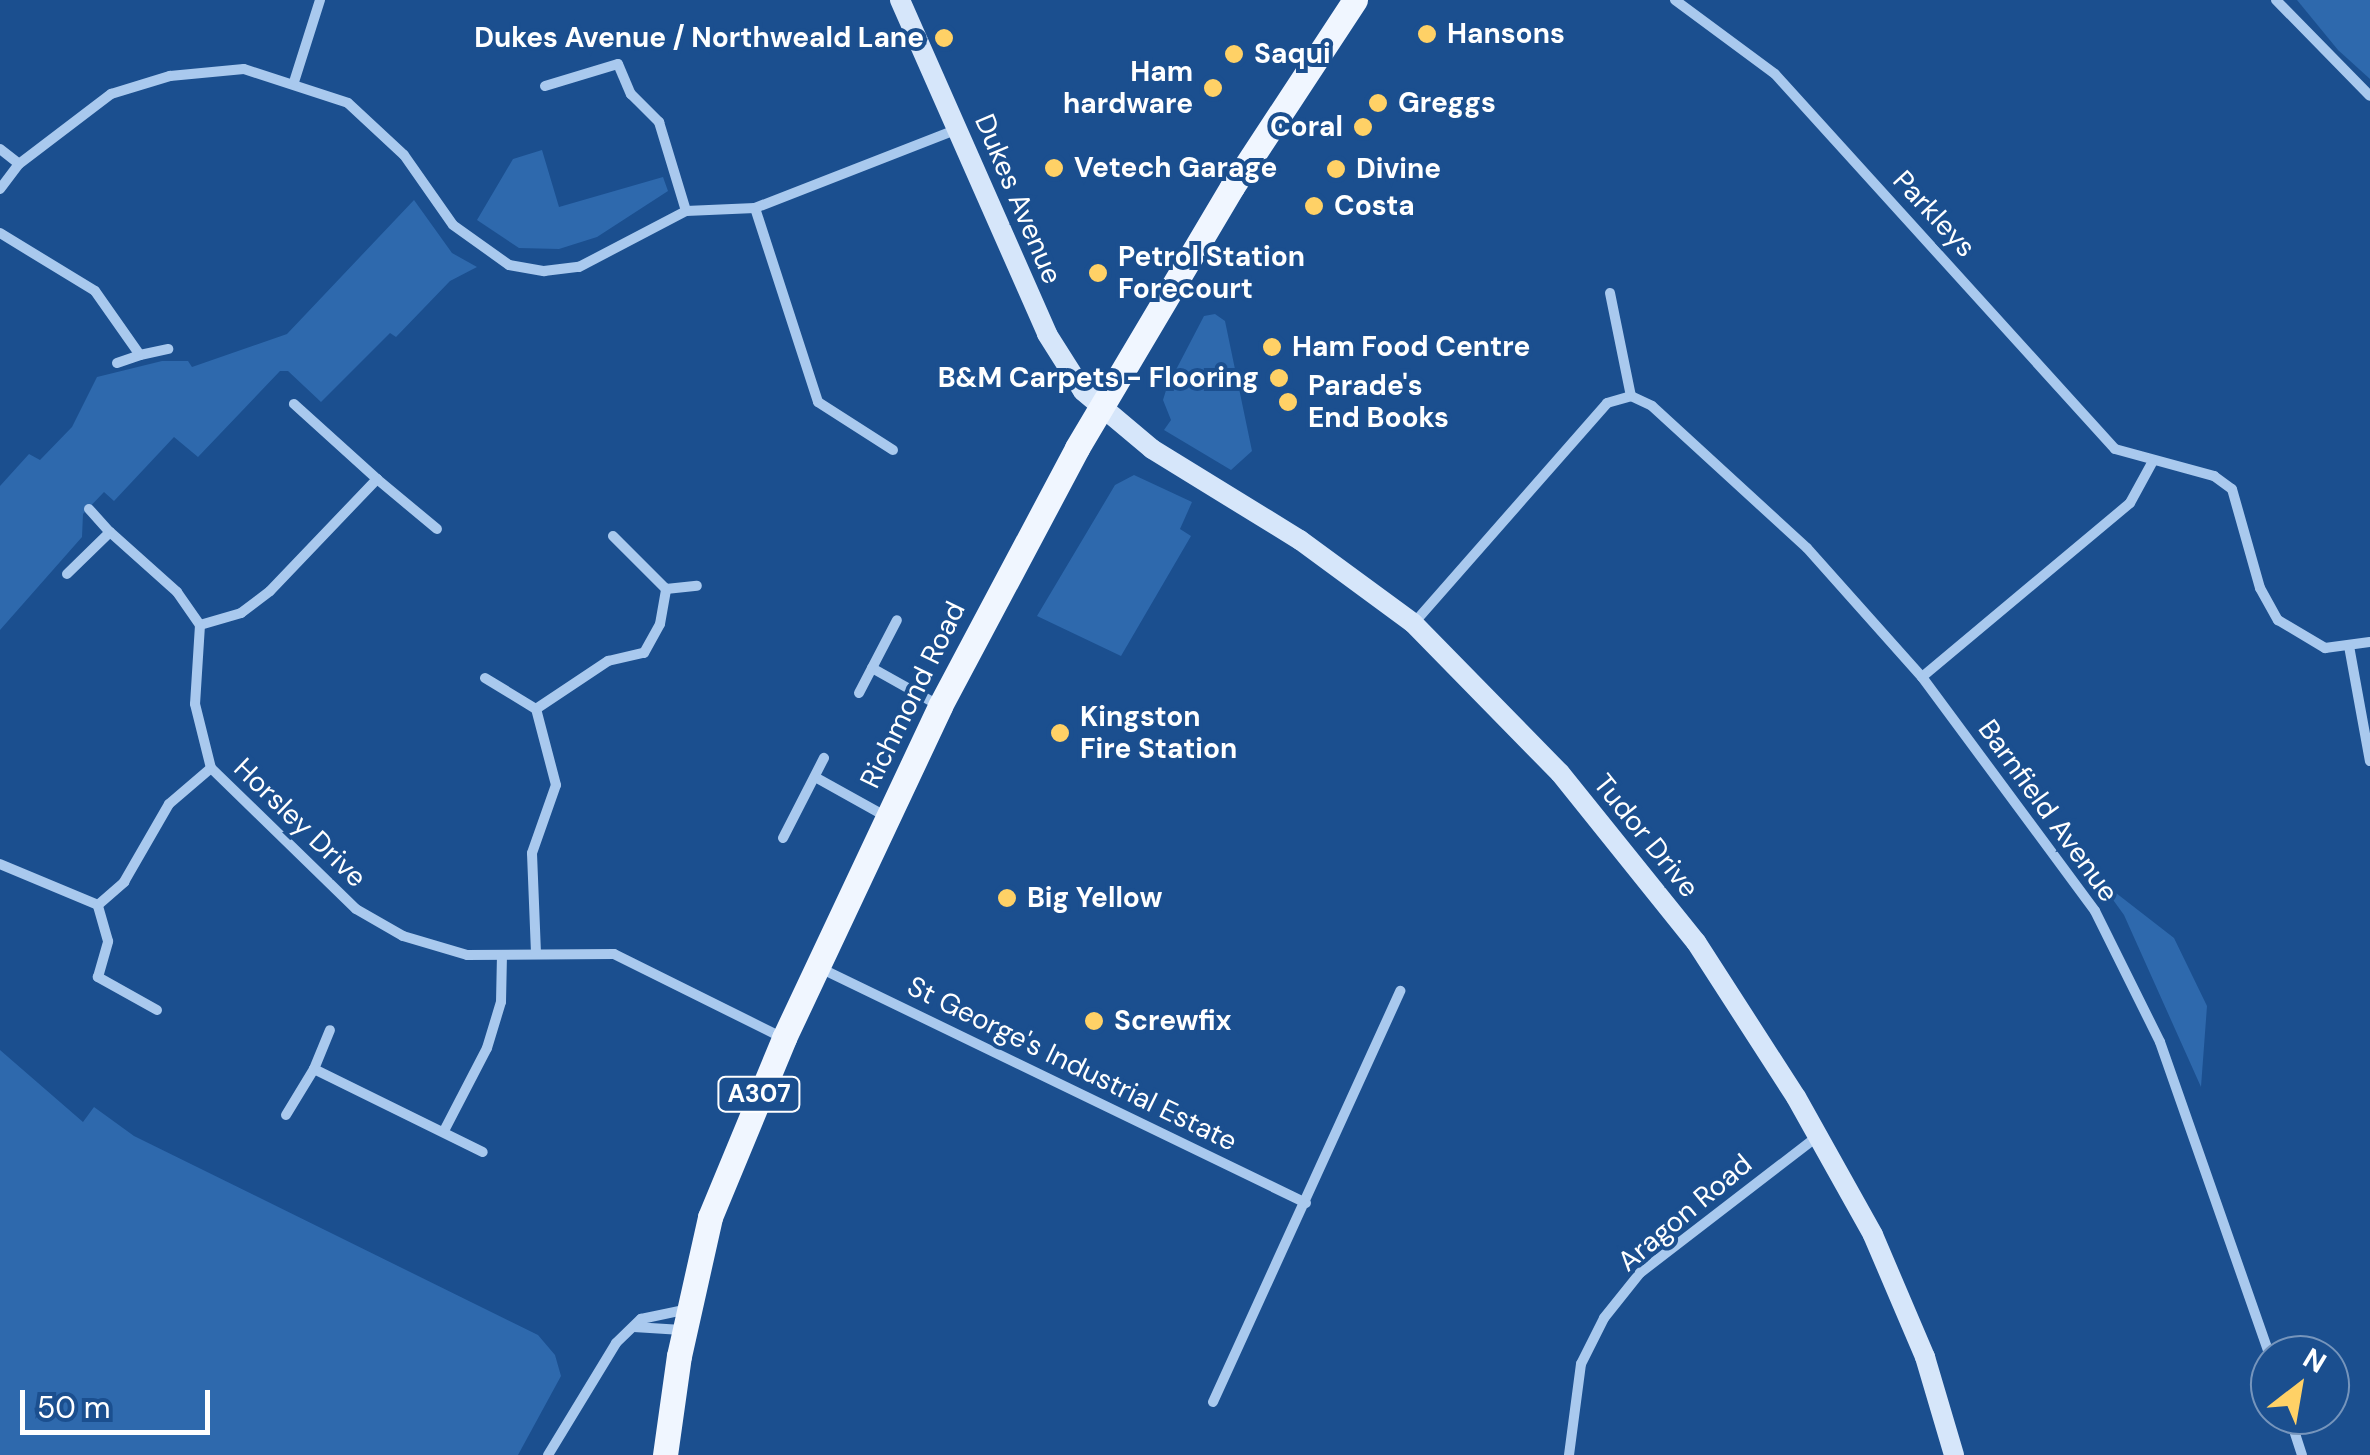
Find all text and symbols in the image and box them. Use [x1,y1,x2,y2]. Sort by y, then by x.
place label: Hansons [1447,17,1565,51]
place label: Dukes Avenue / Northweald Lane [474,21,924,55]
marker: Hansons [1416,23,1438,45]
marker: Dukes Avenue / Northweald Lane [933,27,955,49]
place label: Saqui [1254,37,1331,71]
marker: Saqui [1223,43,1245,65]
place label: Ham hardware [1063,55,1193,121]
marker: Ham hardware [1202,77,1224,99]
place label: Greggs [1398,86,1496,120]
marker: Greggs [1367,92,1389,114]
street label: Dukes Avenue [967,109,1069,289]
place label: Coral [1270,110,1343,144]
marker: Coral [1352,116,1374,138]
place label: Vetech Garage [1074,151,1277,185]
place label: Divine [1356,152,1441,186]
marker: Vetech Garage [1043,157,1065,179]
marker: Divine [1325,158,1347,180]
street label: Parkleys [1886,164,1982,264]
place label: Costa [1334,189,1415,223]
marker: Costa [1303,195,1325,217]
place label: Petrol Station Forecourt [1118,240,1305,306]
marker: Petrol Station Forecourt [1087,262,1109,284]
place label: Ham Food Centre [1292,330,1530,364]
marker: Ham Food Centre [1261,336,1283,358]
place label: B&M Carpets - Flooring [938,361,1259,395]
marker: B&M Carpets - Flooring [1268,367,1290,389]
place label: Parade's End Books [1308,369,1449,435]
marker: Parade's End Books [1277,391,1299,413]
street label: Richmond Road [853,596,973,794]
place label: Kingston Fire Station [1080,700,1237,766]
street label: Barnfield Avenue [1971,714,2125,908]
marker: Kingston Fire Station [1049,722,1071,744]
street label: Horsley Drive [227,752,373,894]
street label: Tudor Drive [1586,768,1706,904]
place label: Big Yellow [1027,881,1162,915]
marker: Big Yellow [996,887,1018,909]
street label: St George's Industrial Estate [902,969,1242,1159]
place label: Screwfix [1114,1004,1231,1038]
marker: Screwfix [1083,1010,1105,1032]
road number: A307 [716,1074,802,1114]
street label: Aragon Road [1611,1147,1759,1279]
north arrow [2250,1335,2350,1435]
text: N [2296,1339,2333,1382]
scale bar [25,1370,215,1432]
text: 50 m [37,1388,111,1427]

